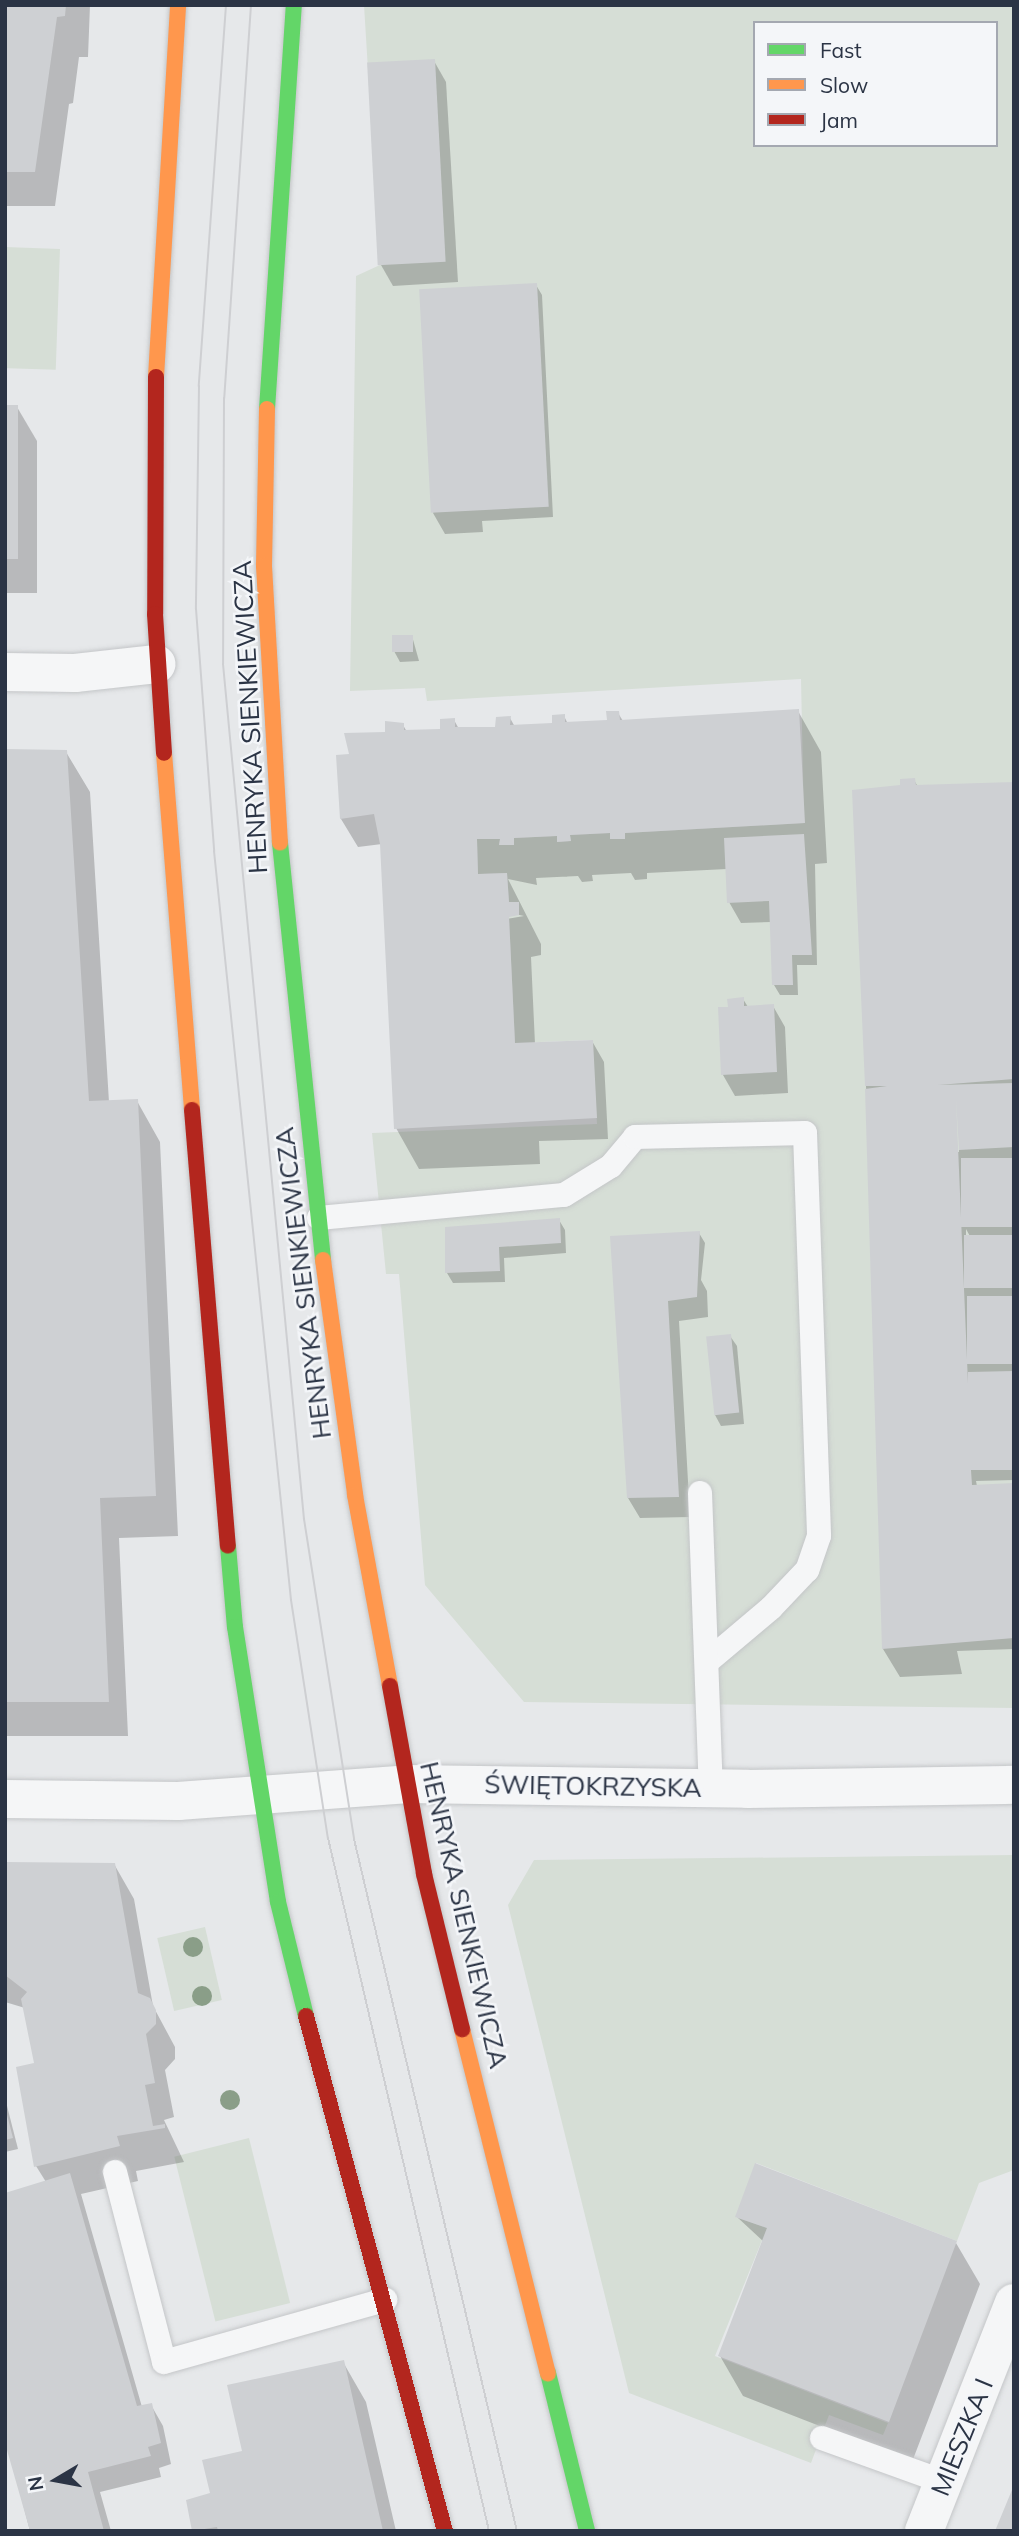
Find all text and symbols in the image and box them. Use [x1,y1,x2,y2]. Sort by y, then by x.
legend [753,21,998,147]
text: Fast [820,37,862,63]
text: Slow [820,72,868,98]
text: Jam [820,107,858,133]
street label: HENRYKA SIENKIEWICZA [226,559,274,875]
street label: HENRYKA SIENKIEWICZA [268,1125,338,1441]
street label: HENRYKA SIENKIEWICZA [414,1759,514,2071]
street label: ŚWIĘTOKRZYSKA [484,1769,702,1803]
street label: MIESZKA I [924,2374,1000,2500]
north arrow [21,2445,91,2515]
text: N [22,2475,48,2493]

